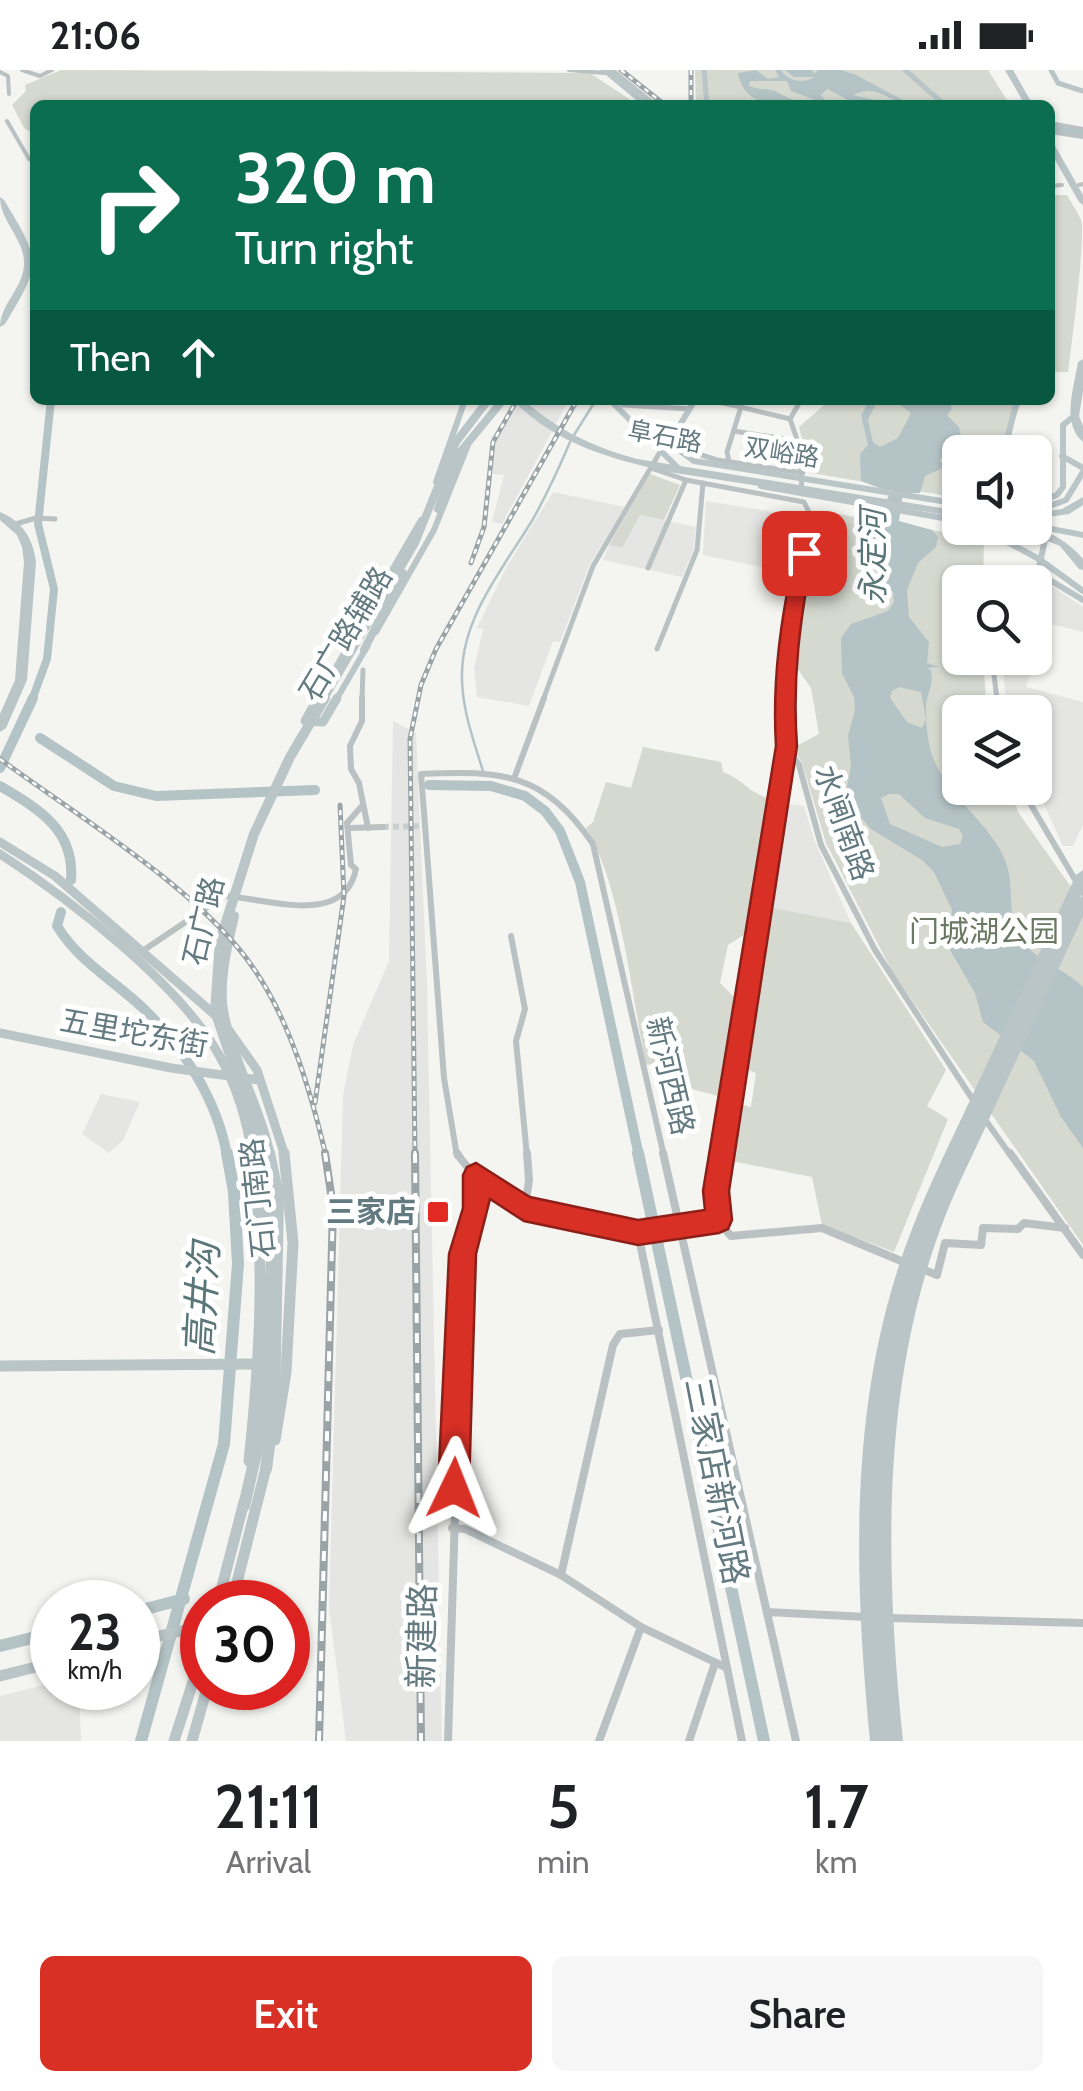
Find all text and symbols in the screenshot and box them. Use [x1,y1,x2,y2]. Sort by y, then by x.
text: 21:06 [50,12,141,59]
text: 320 m [235,135,436,221]
icon: right [70,140,200,270]
text: Turn right [235,221,414,275]
icon: ahead [171,330,226,385]
text: Then [70,334,151,381]
street label: 阜石路 [625,414,705,458]
street label: 双峪路 [743,431,821,473]
map controls [942,435,1052,805]
button: sound [942,435,1052,545]
water label: 永定河 [853,503,892,605]
pin [762,511,847,596]
icon: arrive [777,526,832,581]
street label: 石广路辅路 [291,560,400,708]
button: search [942,565,1052,675]
button: layers [942,695,1052,805]
street label: 水闸南路 [807,760,882,886]
street label: 石广路 [175,873,232,969]
park label: 门城湖公园 [909,913,1059,950]
street label: 五里坨东街 [57,1001,211,1064]
street label: 新河西路 [639,1013,702,1139]
street label: 石门南路 [233,1136,282,1260]
place label: 三家店 [326,1193,416,1230]
marker: 三家店 [425,1199,451,1225]
water label: 高井沟 [175,1237,228,1357]
street label: 三家店新河路 [676,1374,759,1588]
position arrow [402,1436,506,1540]
speed limit sign: 30 [180,1580,310,1710]
street label: 新建路 [399,1583,444,1689]
text: 23 [68,1602,122,1663]
text: km/h [68,1655,122,1685]
text: 21:11 [214,1770,323,1843]
text: 5 [547,1770,579,1843]
text: 1.7 [804,1770,869,1843]
text: Arrival [226,1842,311,1881]
text: min [537,1842,590,1881]
text: km [815,1842,858,1881]
button: Exit [40,1956,532,2071]
button: Share [552,1956,1043,2071]

